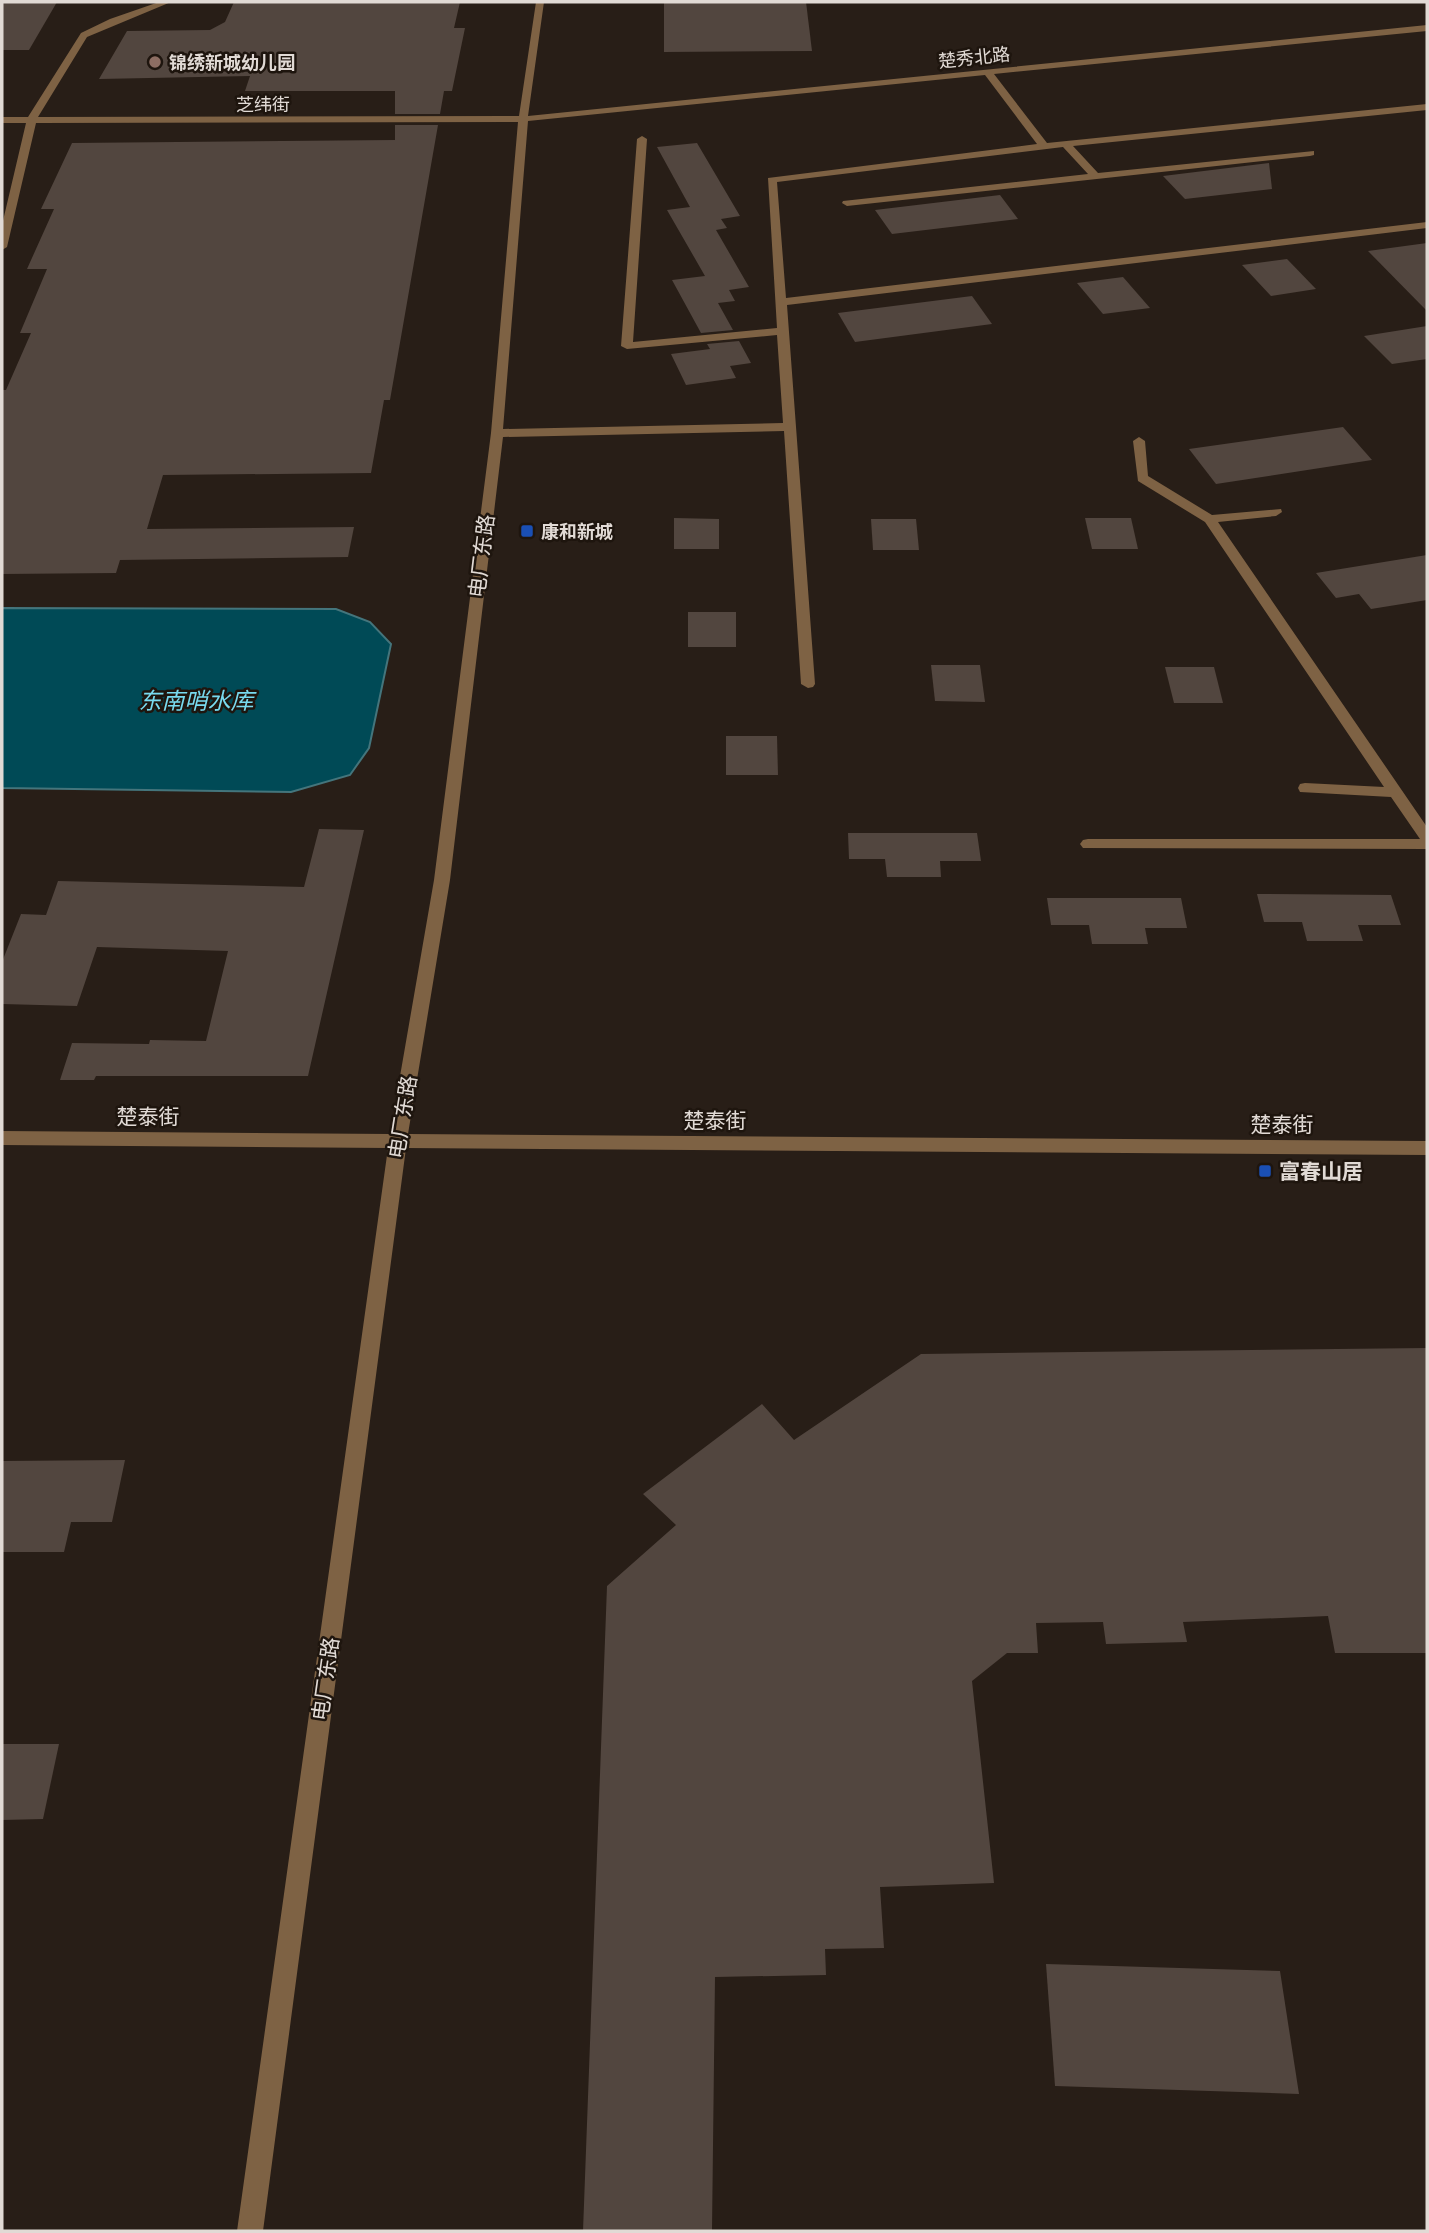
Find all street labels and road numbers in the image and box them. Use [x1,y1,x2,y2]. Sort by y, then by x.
street label: 楚秀北路 [937,43,1011,71]
street label: 芝纬街 [236,94,290,114]
street label: 电厂东路 [464,513,498,599]
street label: 电厂东路 [384,1074,420,1160]
street label: 楚泰街 [117,1104,180,1128]
street label: 楚泰街 [684,1108,747,1132]
street label: 楚泰街 [1251,1112,1314,1136]
street label: 电厂东路 [307,1636,343,1722]

